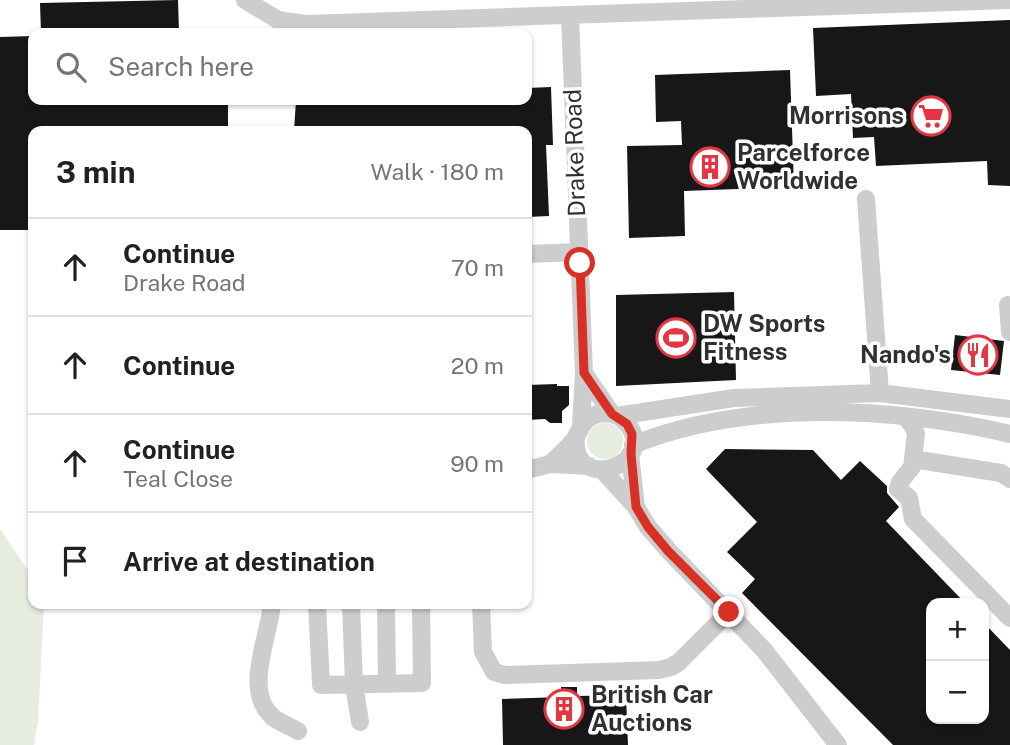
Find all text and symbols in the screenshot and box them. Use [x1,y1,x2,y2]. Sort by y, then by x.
search box [28,28,532,105]
icon: search [52,48,90,86]
text: Search here [108,51,254,82]
street label: Drake Road [558,89,590,217]
supermarket icon: Morrisons [910,95,952,137]
place label: Morrisons [789,101,904,129]
place label: Parcelforce Worldwide [737,138,870,194]
building icon: Parcelforce Worldwide [689,146,731,188]
text: 3 min [56,154,135,190]
text: Walk · 180 m [371,158,504,185]
text: Continue [123,238,235,269]
route start [564,247,595,278]
icon: ahead [56,248,94,286]
text: 70 m [451,254,504,281]
text: Drake Road [123,269,246,296]
place label: DW Sports Fitness [703,309,826,365]
sports icon: DW Sports Fitness [655,317,697,359]
restaurant icon: Nando's [957,334,999,376]
place label: Nando's [860,340,951,368]
icon: ahead [56,346,94,384]
text: Continue [123,350,235,381]
text: 20 m [451,352,504,379]
text: Continue [123,434,235,465]
icon: ahead [56,444,94,482]
text: 90 m [450,450,504,477]
text: Teal Close [123,465,233,492]
icon: arrive [56,542,94,580]
text: Arrive at destination [123,546,375,577]
route end [713,596,744,627]
map controls [926,598,989,724]
button: + [926,598,989,661]
button: − [926,661,989,724]
place label: British Car Auctions [591,680,713,736]
building icon: British Car Auctions [543,688,585,730]

